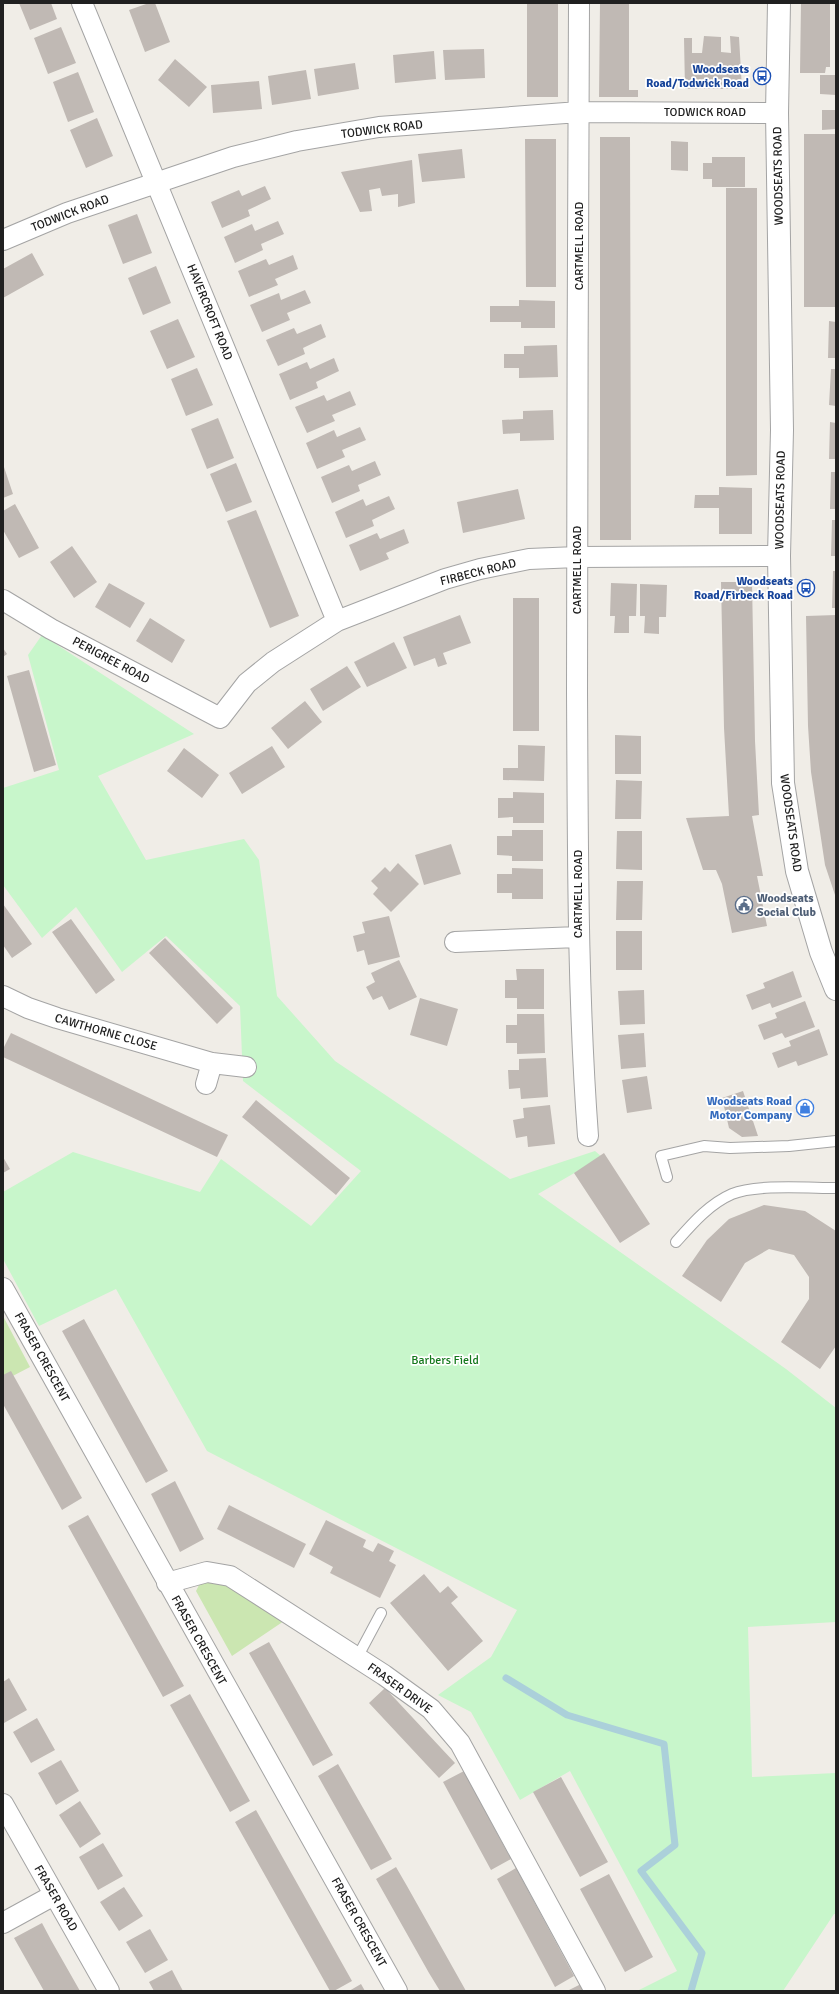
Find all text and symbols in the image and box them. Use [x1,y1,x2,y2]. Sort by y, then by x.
place label: Woodseats Road/Todwick Road [646,62,750,91]
bus stop icon: Woodseats Road/Todwick Road [752,66,772,86]
street label: TODWICK ROAD [664,105,746,120]
street label: TODWICK ROAD [341,117,424,142]
street label: WOODSEATS ROAD [770,126,787,226]
street label: TODWICK ROAD [29,192,111,235]
street label: CARTMELL ROAD [572,201,587,290]
street label: HAVERCROFT ROAD [183,262,236,363]
street label: WOODSEATS ROAD [772,450,789,550]
street label: CARTMELL ROAD [570,525,585,614]
street label: FIRBECK ROAD [439,556,518,589]
place label: Woodseats Road/Firbeck Road [694,574,794,603]
bus stop icon: Woodseats Road/Firbeck Road [796,578,816,598]
street label: PERIGREE ROAD [70,634,152,687]
street label: WOODSEATS ROAD [776,773,805,873]
street label: CARTMELL ROAD [571,849,586,938]
place label: Woodseats Social Club [757,891,816,920]
public building icon: Woodseats Social Club [734,895,754,915]
street label: CAWTHORNE CLOSE [53,1011,159,1054]
place label: Woodseats Road Motor Company [707,1094,793,1123]
shop icon: Woodseats Road Motor Company [795,1098,815,1118]
street label: FRASER CRESCENT [11,1310,72,1405]
park label: Barbers Field [411,1353,479,1368]
street label: FRASER CRESCENT [168,1593,229,1688]
street label: FRASER DRIVE [364,1660,435,1717]
street label: FRASER ROAD [31,1862,81,1934]
street label: FRASER CRESCENT [328,1875,389,1970]

